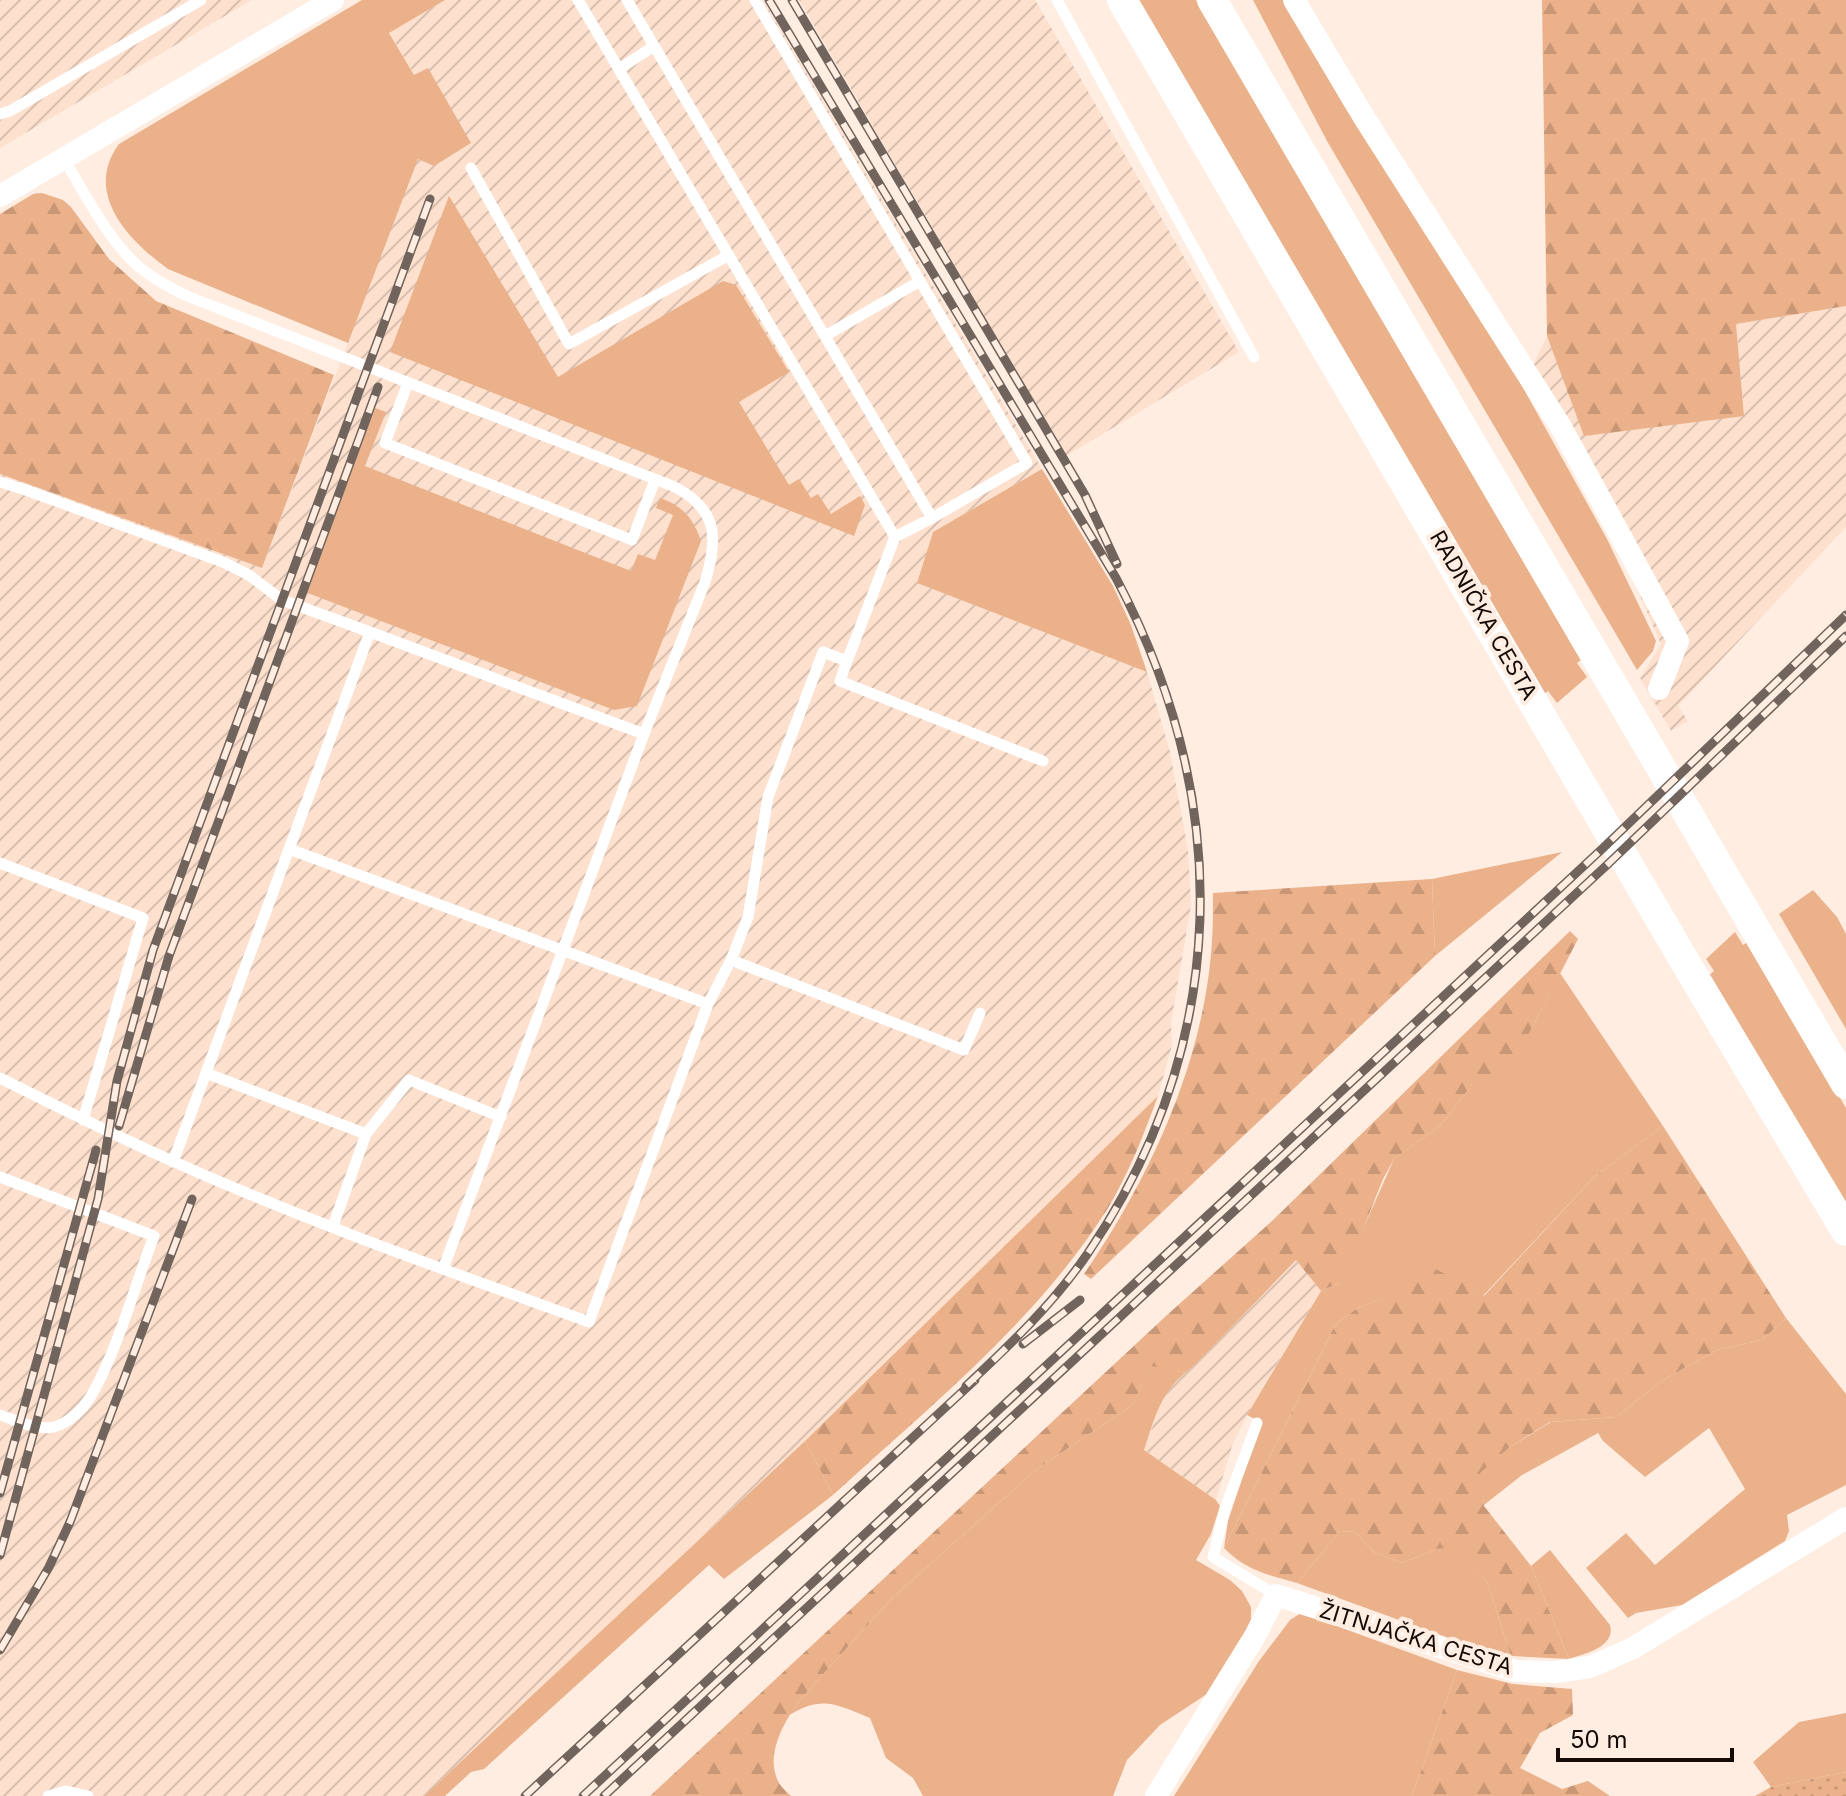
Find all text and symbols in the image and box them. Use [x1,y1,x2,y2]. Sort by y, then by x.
street label: RADNIČKA CESTA [1425,526,1543,704]
street label: ŽITNJAČKA CESTA [1316,1596,1516,1680]
scale bar [1558,1712,1732,1762]
text: 50 m [1570,1725,1628,1754]

